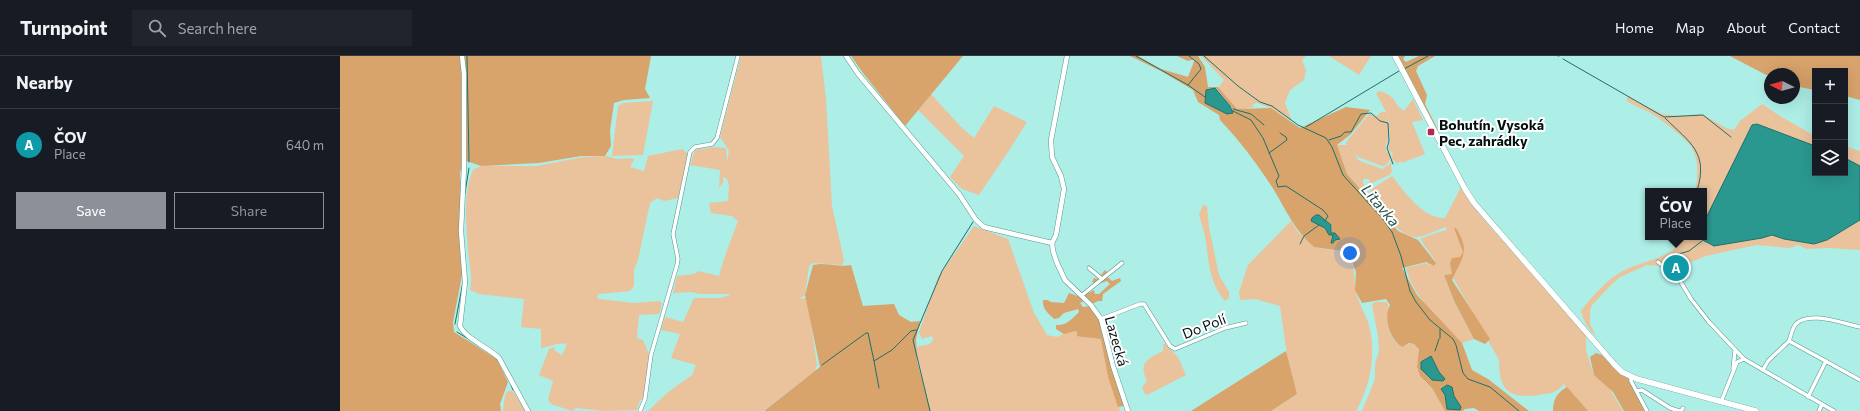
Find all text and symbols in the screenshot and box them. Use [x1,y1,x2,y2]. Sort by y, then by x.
search box [132,10,412,46]
text: Turnpoint [20,16,108,39]
icon: search [146,17,168,39]
text: Search here [178,19,257,37]
text: Home [1615,19,1654,36]
text: Map [1676,19,1704,36]
text: About [1726,19,1766,36]
text: Contact [1788,19,1840,36]
north arrow [1764,68,1800,104]
map controls [1812,68,1848,176]
button: + [1812,68,1848,104]
text: Nearby [16,72,73,93]
button: − [1812,104,1848,140]
place label: Bohutín, Vysoká Pec, zahrádky [1439,116,1544,149]
marker: Bohutín, Vysoká Pec, zahrádky [1426,127,1436,137]
text: ČOV [54,128,87,146]
text: A [24,137,34,153]
text: 640 m [286,137,324,153]
button: layers [1812,140,1848,176]
text: Place [54,146,86,162]
water label: Litavka [1358,180,1404,230]
popup [1645,188,1707,240]
button: Save [16,192,166,229]
button: Share [174,192,324,229]
text: ČOV [1660,197,1692,215]
text: Place [1660,215,1691,231]
your location [1340,243,1360,263]
pin: A [1663,253,1689,283]
street label: Do Polí [1180,310,1229,342]
street label: Lazecká [1102,314,1132,368]

